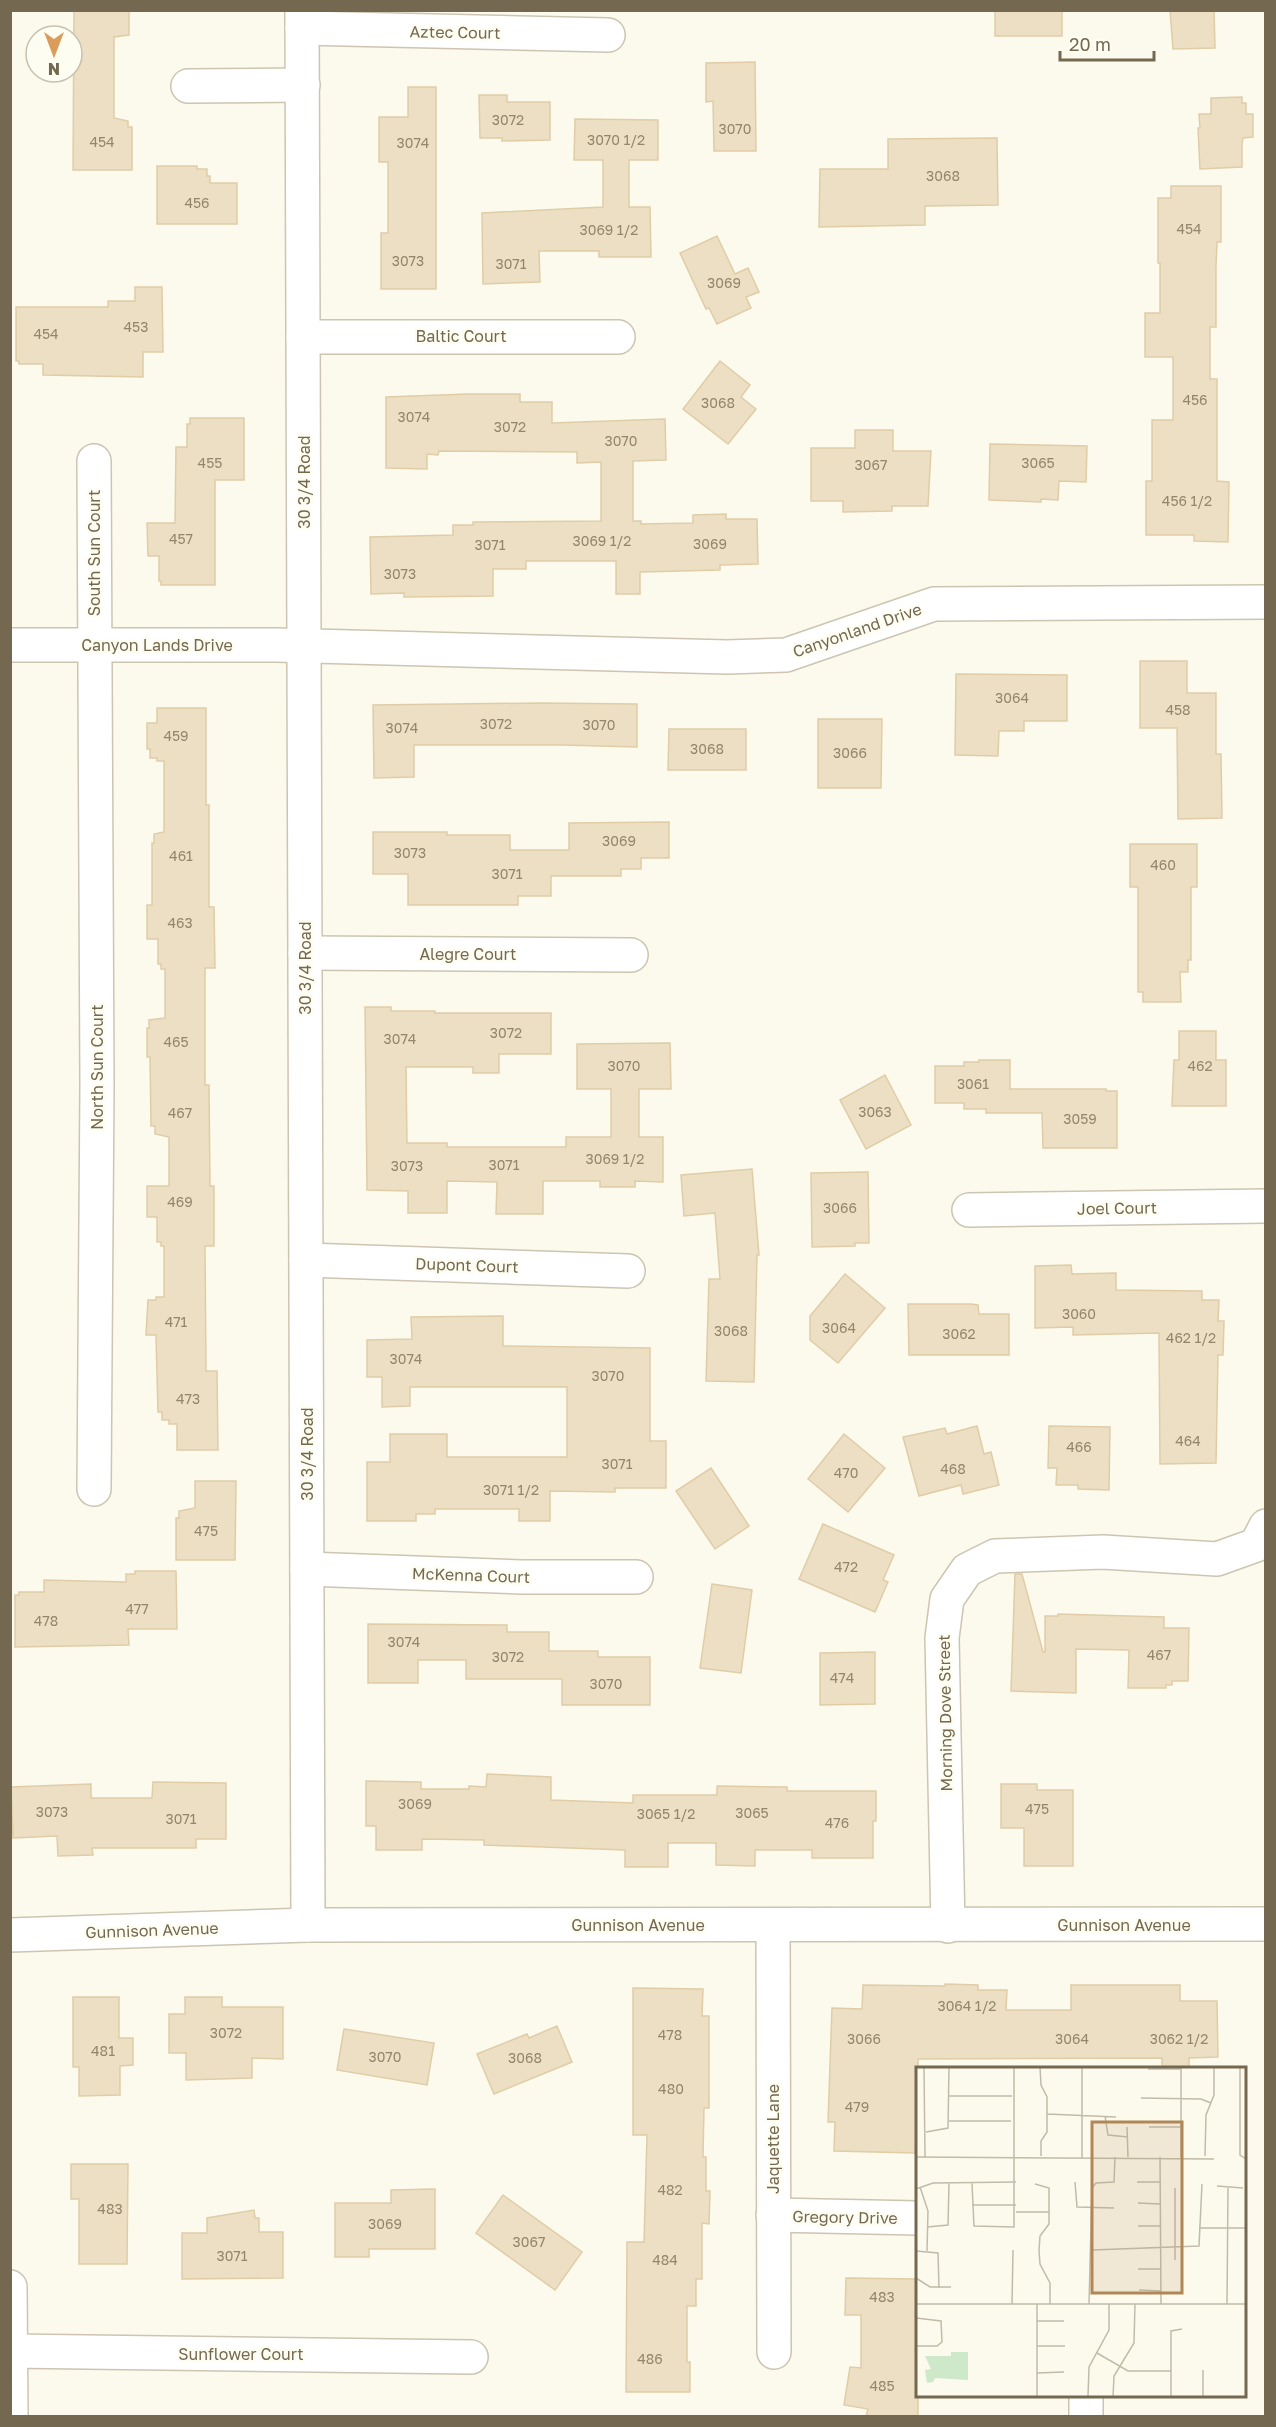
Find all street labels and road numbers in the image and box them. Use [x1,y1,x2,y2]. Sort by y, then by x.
street label: Aztec Court [409,21,501,43]
street label: Baltic Court [415,326,507,346]
street label: 30 3/4 Road [294,435,314,529]
street label: South Sun Court [84,490,104,616]
street label: Canyonland Drive [790,599,924,661]
street label: Canyon Lands Drive [81,635,233,655]
street label: 30 3/4 Road [295,921,315,1015]
street label: Alegre Court [420,944,516,964]
street label: North Sun Court [87,1004,107,1130]
street label: Joel Court [1077,1197,1157,1219]
street label: Dupont Court [415,1253,519,1277]
street label: 30 3/4 Road [297,1407,317,1501]
street label: McKenna Court [412,1563,530,1587]
street label: Morning Dove Street [934,1634,956,1792]
street label: Gunnison Avenue [571,1915,705,1935]
street label: Gunnison Avenue [1057,1915,1191,1935]
street label: Gunnison Avenue [85,1918,219,1942]
street label: Jaquette Lane [763,2084,783,2194]
street label: Gregory Drive [792,2206,898,2228]
street label: Sunflower Court [178,2344,304,2364]

